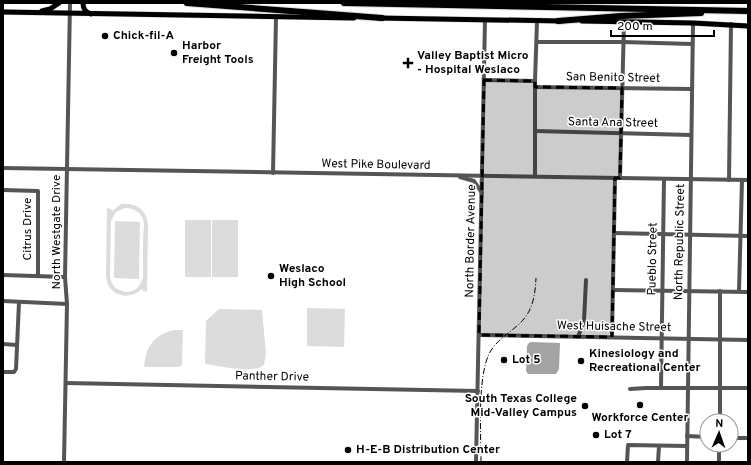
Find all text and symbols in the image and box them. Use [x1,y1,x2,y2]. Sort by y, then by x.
scale bar [611,12,714,38]
text: 200 m [617,19,653,35]
place label: Chick-fil-A [113,28,174,44]
marker: Chick-fil-A [100,31,110,41]
place label: Harbor Freight Tools [182,38,254,68]
marker: Harbor Freight Tools [169,48,179,58]
place label: Valley Baptist Micro - Hospital Weslaco [417,48,529,78]
marker: Valley Baptist Micro - Hospital Weslaco [402,57,414,69]
street label: San Benito Street [566,69,660,87]
street label: Santa Ana Street [568,114,658,132]
street label: West Pike Boulevard [321,156,431,174]
street label: North Westgate Drive [49,175,65,289]
street label: North Border Avenue [462,184,480,298]
street label: North Republic Street [671,184,689,300]
street label: Citrus Drive [20,197,36,261]
street label: Pueblo Street [644,222,662,296]
place label: Weslaco High School [279,261,346,291]
marker: Weslaco High School [266,271,276,281]
street label: West Huisache Street [557,318,671,336]
place label: Kinesiology and Recreational Center [589,346,701,376]
place label: Lot 5 [512,352,541,368]
marker: Lot 5 [499,355,509,365]
marker: Kinesiology and Recreational Center [576,356,586,366]
street label: Panther Drive [235,368,309,386]
place label: South Texas College Mid-Valley Campus [465,391,577,421]
marker: Workforce Center [635,400,645,410]
marker: South Texas College Mid-Valley Campus [580,401,590,411]
place label: Workforce Center [591,410,689,426]
north arrow [699,413,739,453]
text: N [715,417,724,431]
place label: Lot 7 [604,427,632,443]
marker: Lot 7 [591,430,601,440]
place label: H-E-B Distribution Center [356,442,500,458]
marker: H-E-B Distribution Center [343,445,353,455]

